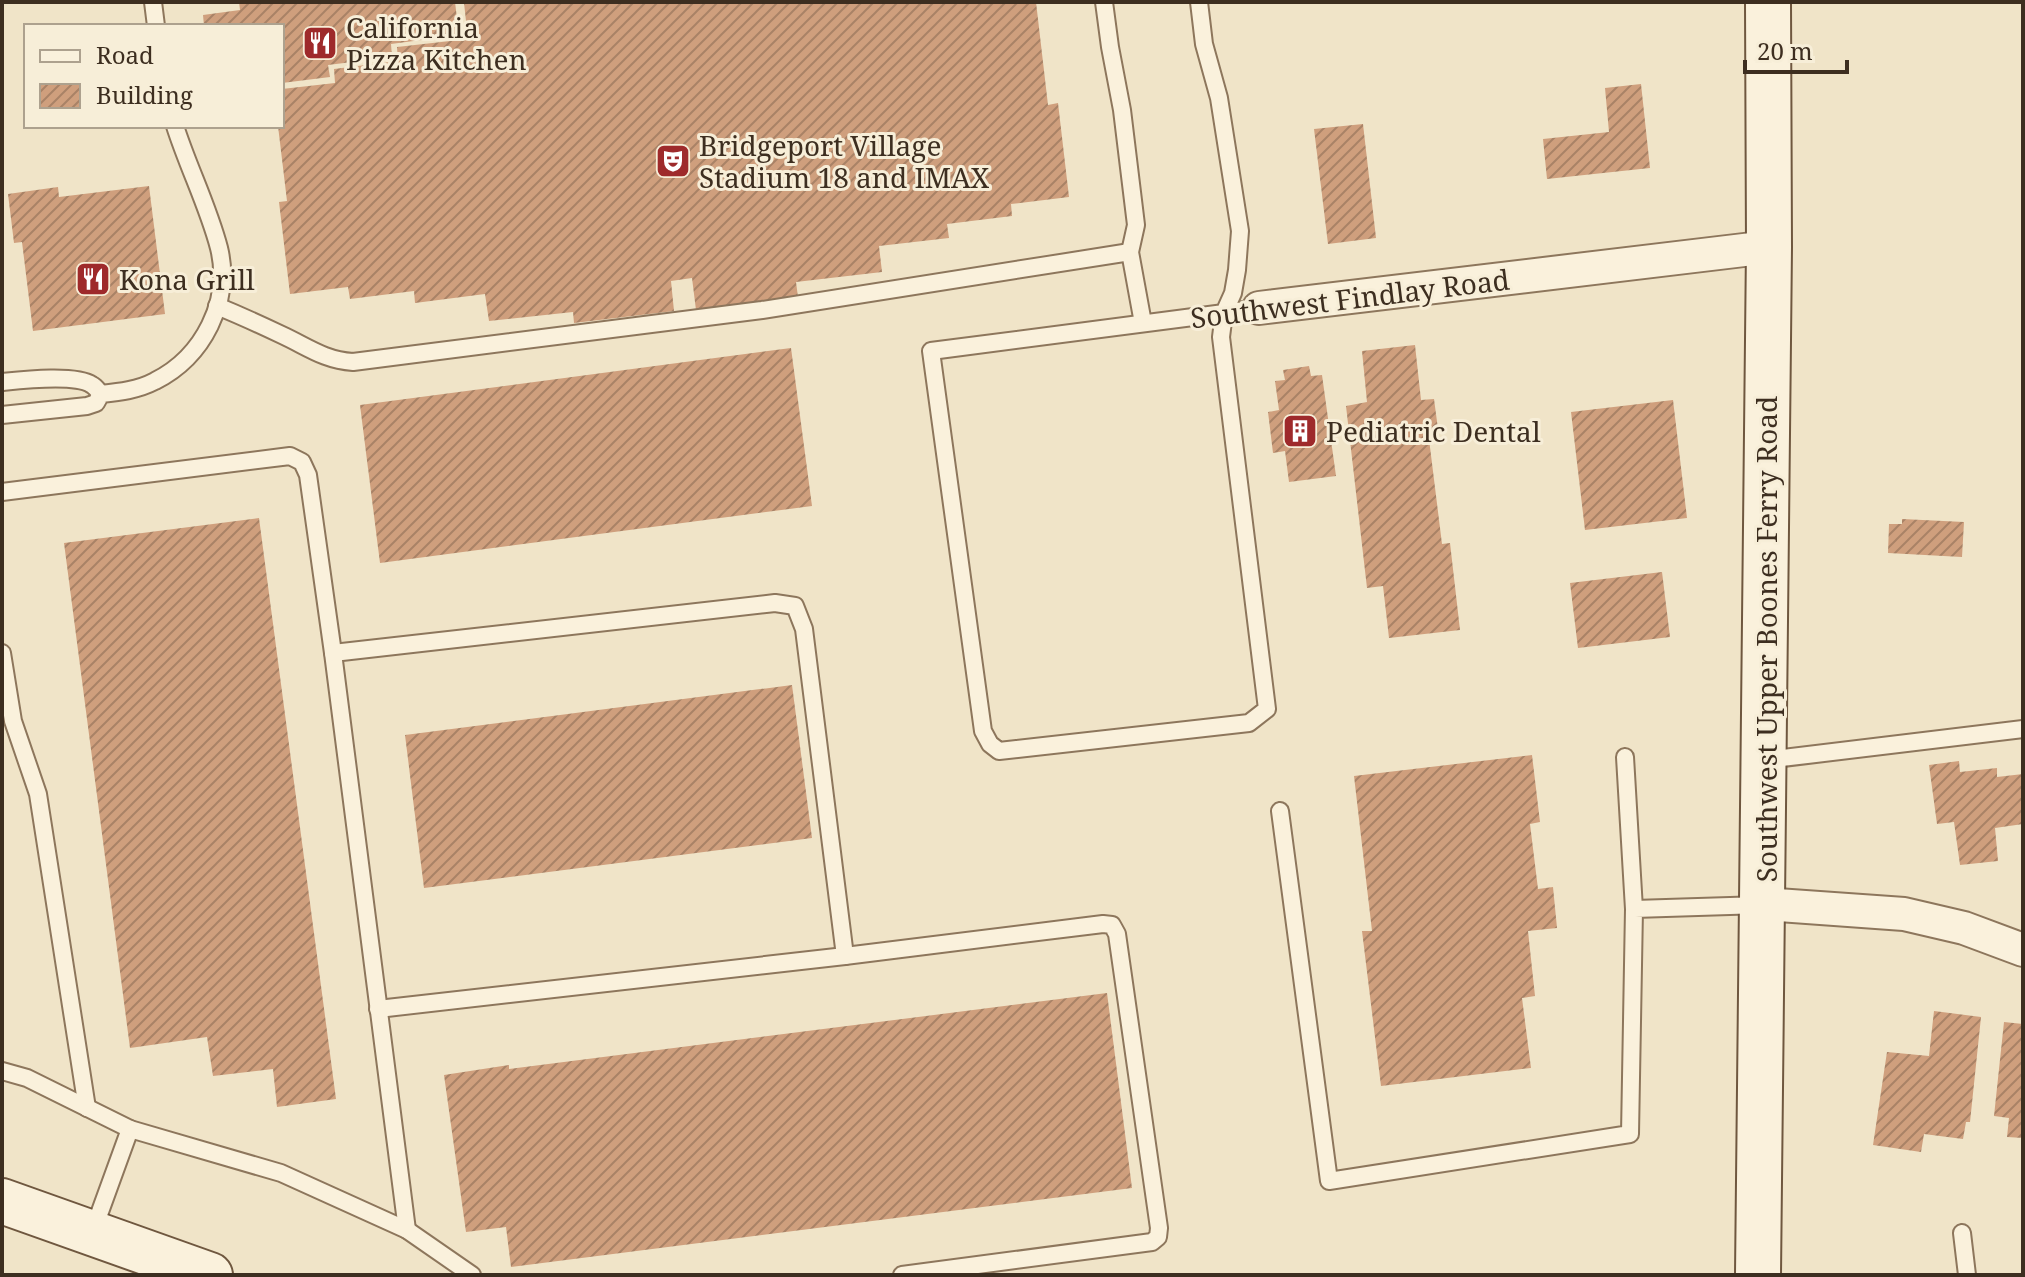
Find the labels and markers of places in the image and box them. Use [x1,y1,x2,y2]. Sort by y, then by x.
place label: California Pizza Kitchen [346,8,527,78]
restaurant icon: California Pizza Kitchen [301,24,339,62]
place label: Bridgeport Village Stadium 18 and IMAX [699,126,990,196]
theatre icon: Bridgeport Village Stadium 18 and IMAX [654,142,692,180]
restaurant icon: Kona Grill [74,260,112,298]
place label: Kona Grill [119,260,255,298]
building icon: Pediatric Dental [1281,412,1319,450]
place label: Pediatric Dental [1326,412,1541,450]

